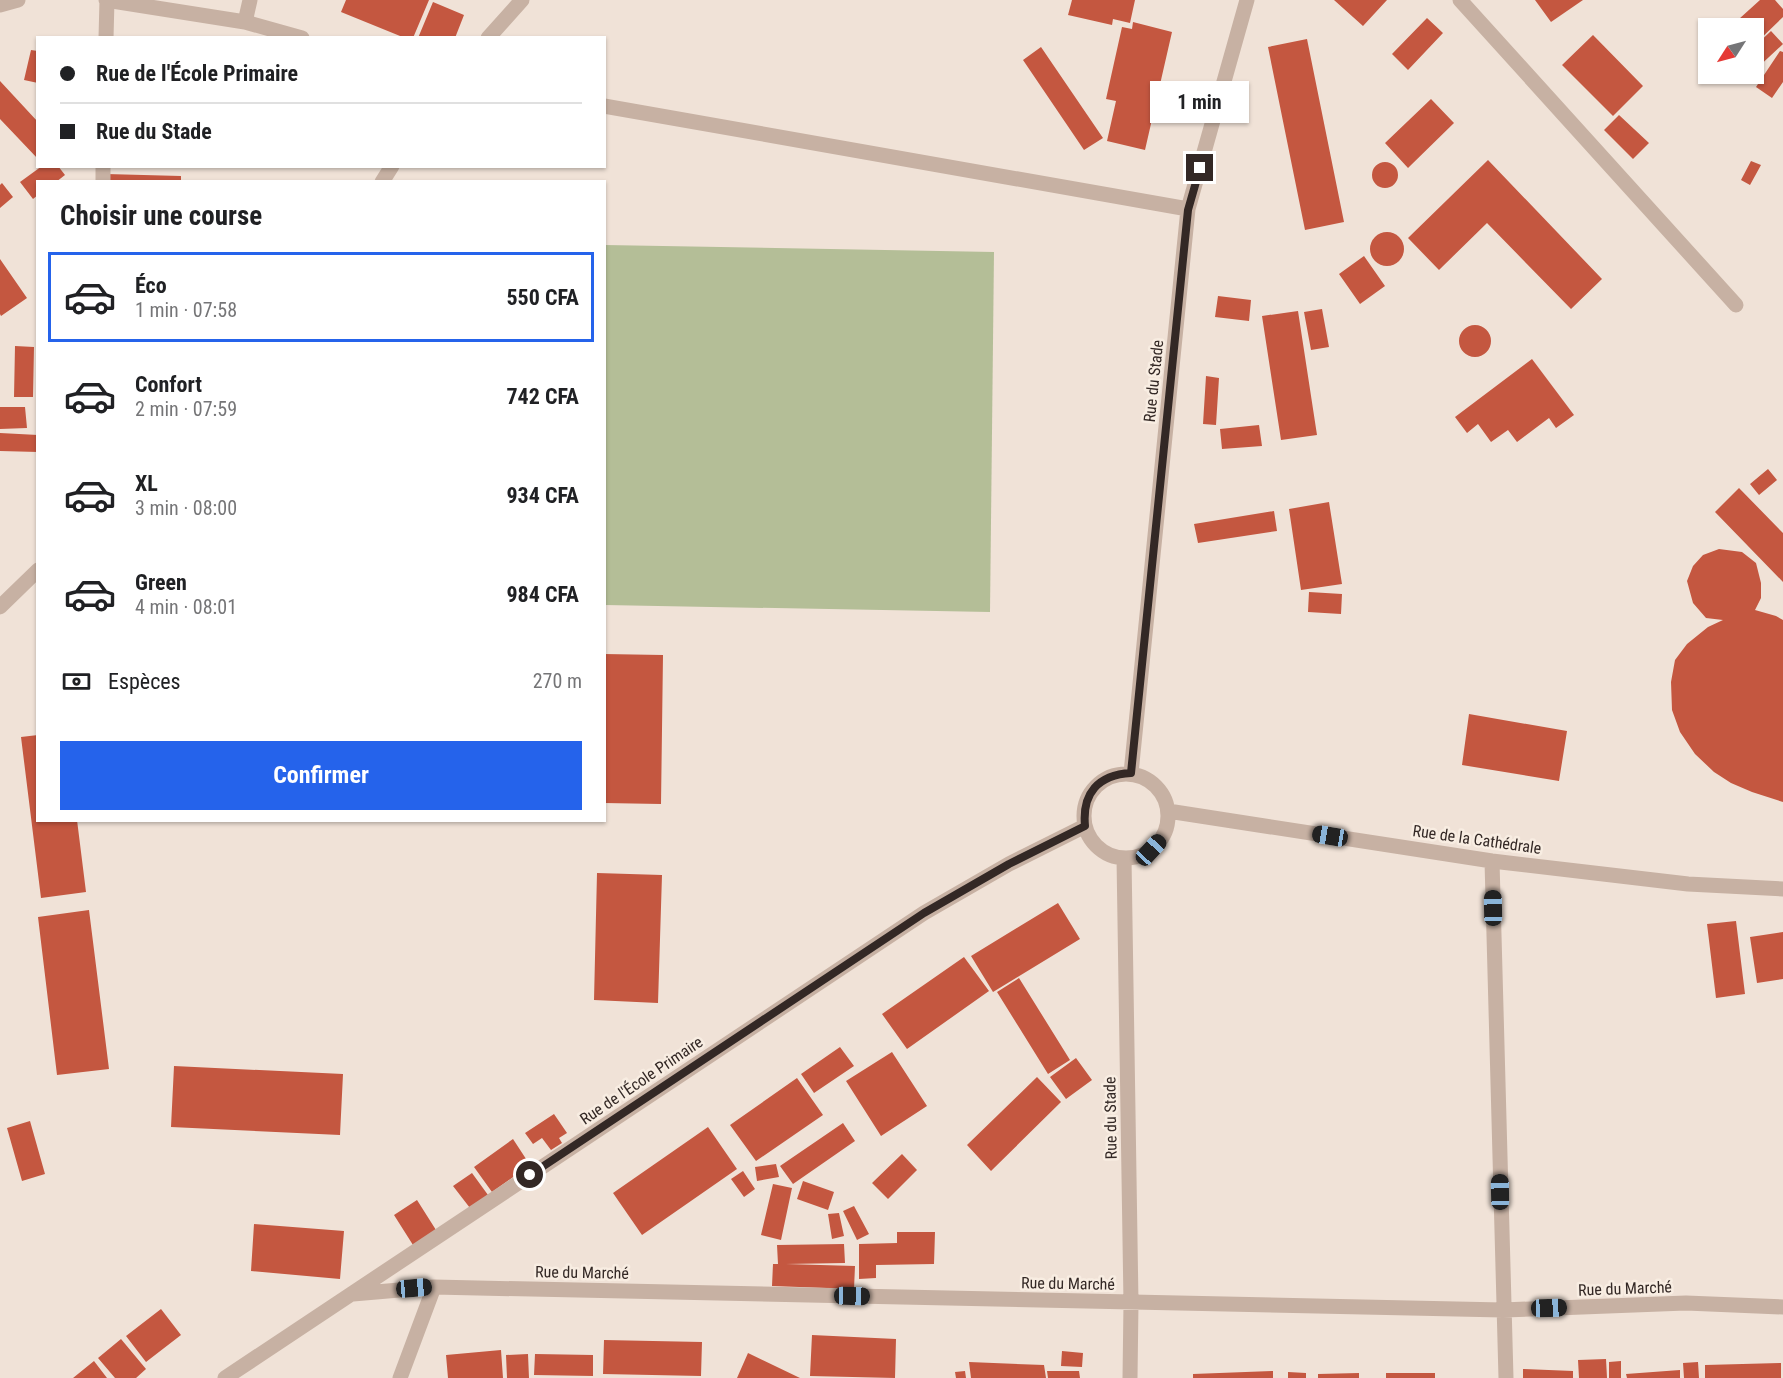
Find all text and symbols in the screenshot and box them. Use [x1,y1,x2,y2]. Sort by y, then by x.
north arrow [1698,18,1764,84]
map controls [1698,18,1764,84]
text: Rue de l'École Primaire [96,61,298,86]
callout: 1 min [1150,81,1250,123]
text: 1 min [1177,90,1222,114]
text: Rue du Stade [96,119,212,144]
route end [1186,154,1213,181]
text: Choisir une course [60,200,262,232]
icon: car [63,270,117,324]
text: Éco [135,273,167,298]
text: 550 CFA [506,285,579,310]
text: 1 min · 07:58 [135,298,237,322]
street label: Rue du Stade [1140,339,1167,423]
icon: car [63,369,117,423]
text: Confort [135,372,202,397]
text: 742 CFA [506,384,579,409]
text: 2 min · 07:59 [135,397,237,421]
icon: car [63,468,117,522]
text: XL [135,471,158,496]
text: 934 CFA [506,483,579,508]
text: 3 min · 08:00 [135,496,237,520]
icon: car [63,567,117,621]
text: Green [135,570,187,595]
text: 984 CFA [506,582,579,607]
text: 4 min · 08:01 [135,595,237,619]
icon: cash [60,665,93,698]
text: Espèces [108,669,181,694]
text: 270 m [533,669,582,693]
button: Confirmer [60,741,582,810]
street label: Rue de la Cathédrale [1411,821,1542,858]
car [1311,824,1349,848]
car [1132,831,1170,869]
car [1484,890,1502,926]
street label: Rue de l'École Primaire [576,1032,706,1129]
street label: Rue du Stade [1100,1076,1121,1160]
route start [516,1161,543,1188]
car [1491,1174,1509,1210]
street label: Rue du Marché [535,1262,629,1283]
street label: Rue du Marché [1021,1273,1115,1294]
car [395,1277,433,1299]
street label: Rue du Marché [1578,1277,1672,1300]
car [834,1287,870,1305]
car [1531,1298,1567,1318]

